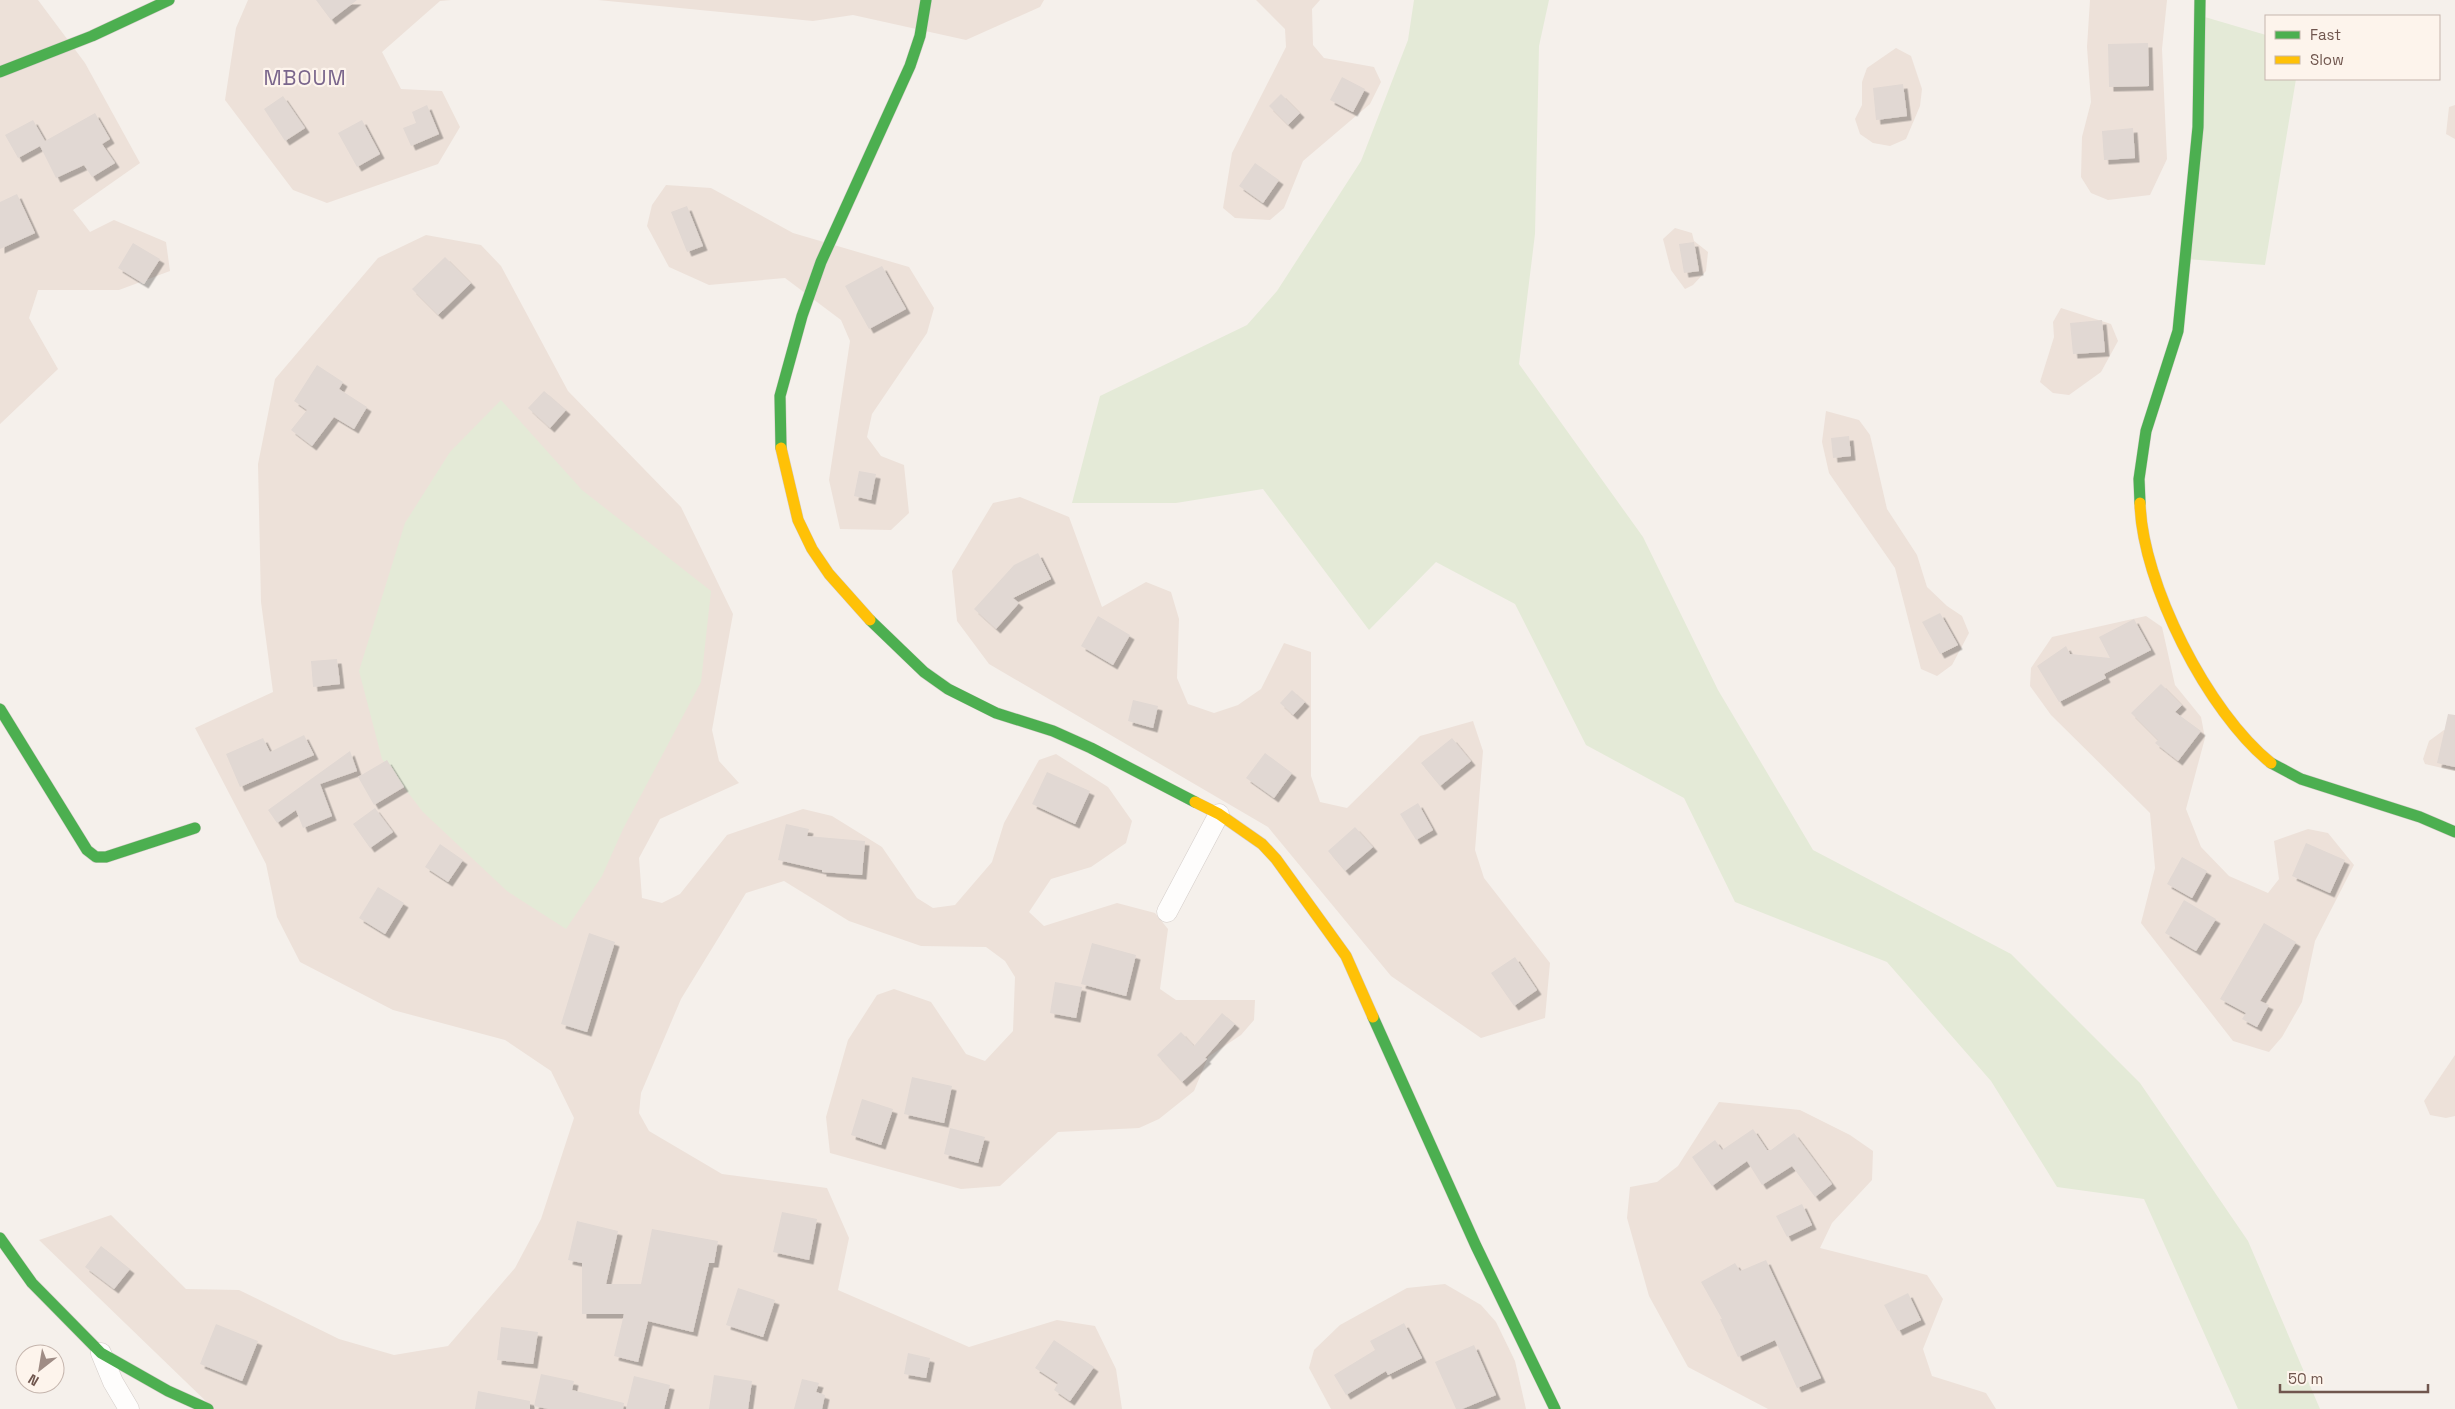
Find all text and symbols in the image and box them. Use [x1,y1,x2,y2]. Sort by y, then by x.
legend [2265,15,2440,80]
text: Fast [2310,25,2341,44]
text: Slow [2310,50,2344,69]
district label: MBOUM [263,64,347,91]
north arrow [15,1344,65,1394]
scale bar [2280,1362,2428,1394]
text: 50 m [2288,1369,2323,1388]
text: N [25,1370,42,1390]

